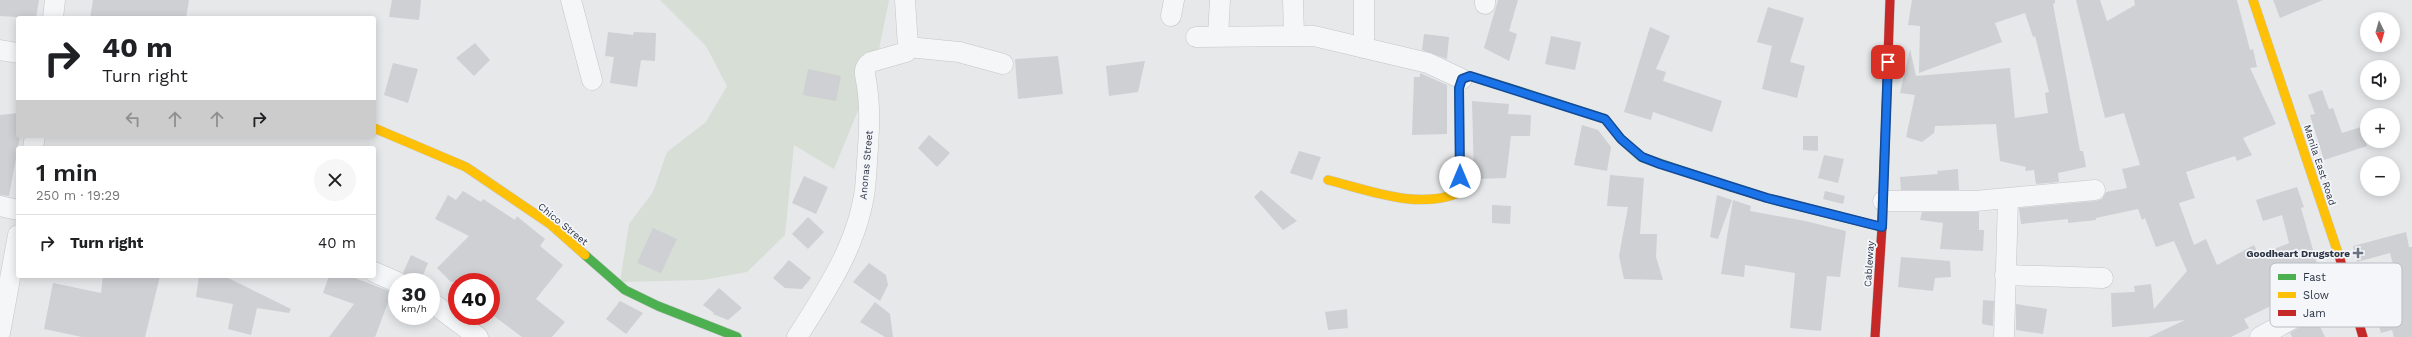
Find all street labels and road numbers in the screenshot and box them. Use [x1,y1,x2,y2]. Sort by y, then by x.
street label: Manila East Road [2302,123,2338,207]
street label: Anonas Street [857,129,875,200]
street label: Chico Street [536,201,591,248]
street label: Cableway [1862,240,1876,287]

